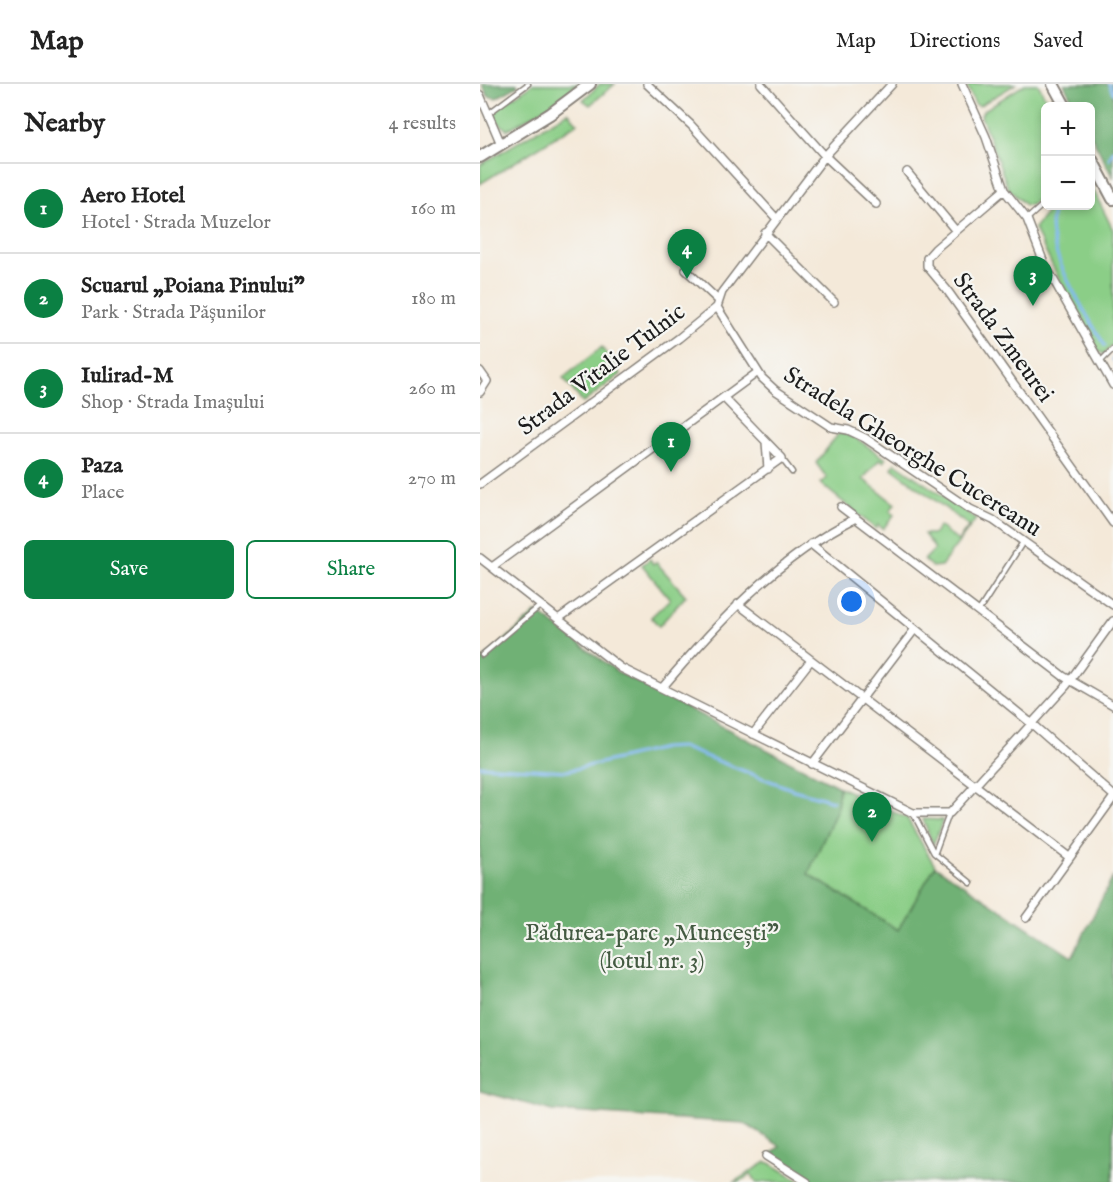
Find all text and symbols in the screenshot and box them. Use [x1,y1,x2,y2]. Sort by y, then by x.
text: Map [30,24,84,59]
text: Map [836,28,876,55]
text: Directions [909,28,1000,55]
text: Saved [1033,28,1083,55]
map controls [1041,102,1095,210]
button: + [1041,102,1095,156]
text: Nearby [24,107,105,140]
text: 4 results [389,111,456,136]
button: − [1041,156,1095,210]
text: Aero Hotel [81,182,185,210]
text: 1 [40,196,47,221]
text: 160 m [410,196,456,221]
text: Hotel · Strada Muzelor [81,210,271,235]
pin: 4 [668,230,706,279]
pin: 3 [1014,256,1052,306]
street label: Strada Zmeurei [945,267,1060,409]
text: Scuarul „Poiana Pinului” [81,272,305,300]
text: 2 [39,286,48,311]
text: 180 m [411,286,456,311]
street label: Strada Vitalie Tulnic [512,297,692,443]
text: Park · Strada Pășunilor [81,300,266,325]
street label: Stradela Gheorghe Cucereanu [777,360,1047,544]
text: Iulirad-M [81,362,174,390]
text: 3 [40,376,47,401]
text: 260 m [409,376,456,401]
text: Shop · Strada Imașului [81,390,265,415]
pin: 1 [652,422,690,472]
text: Paza [81,452,123,480]
text: 4 [39,466,48,491]
text: 270 m [408,466,456,491]
text: Place [81,480,124,505]
button: Save [24,540,234,599]
button: Share [246,540,456,599]
your location [837,587,866,616]
pin: 2 [852,792,892,842]
park label: Pădurea-parc „Muncești” (lotul nr. 3) [525,918,779,977]

